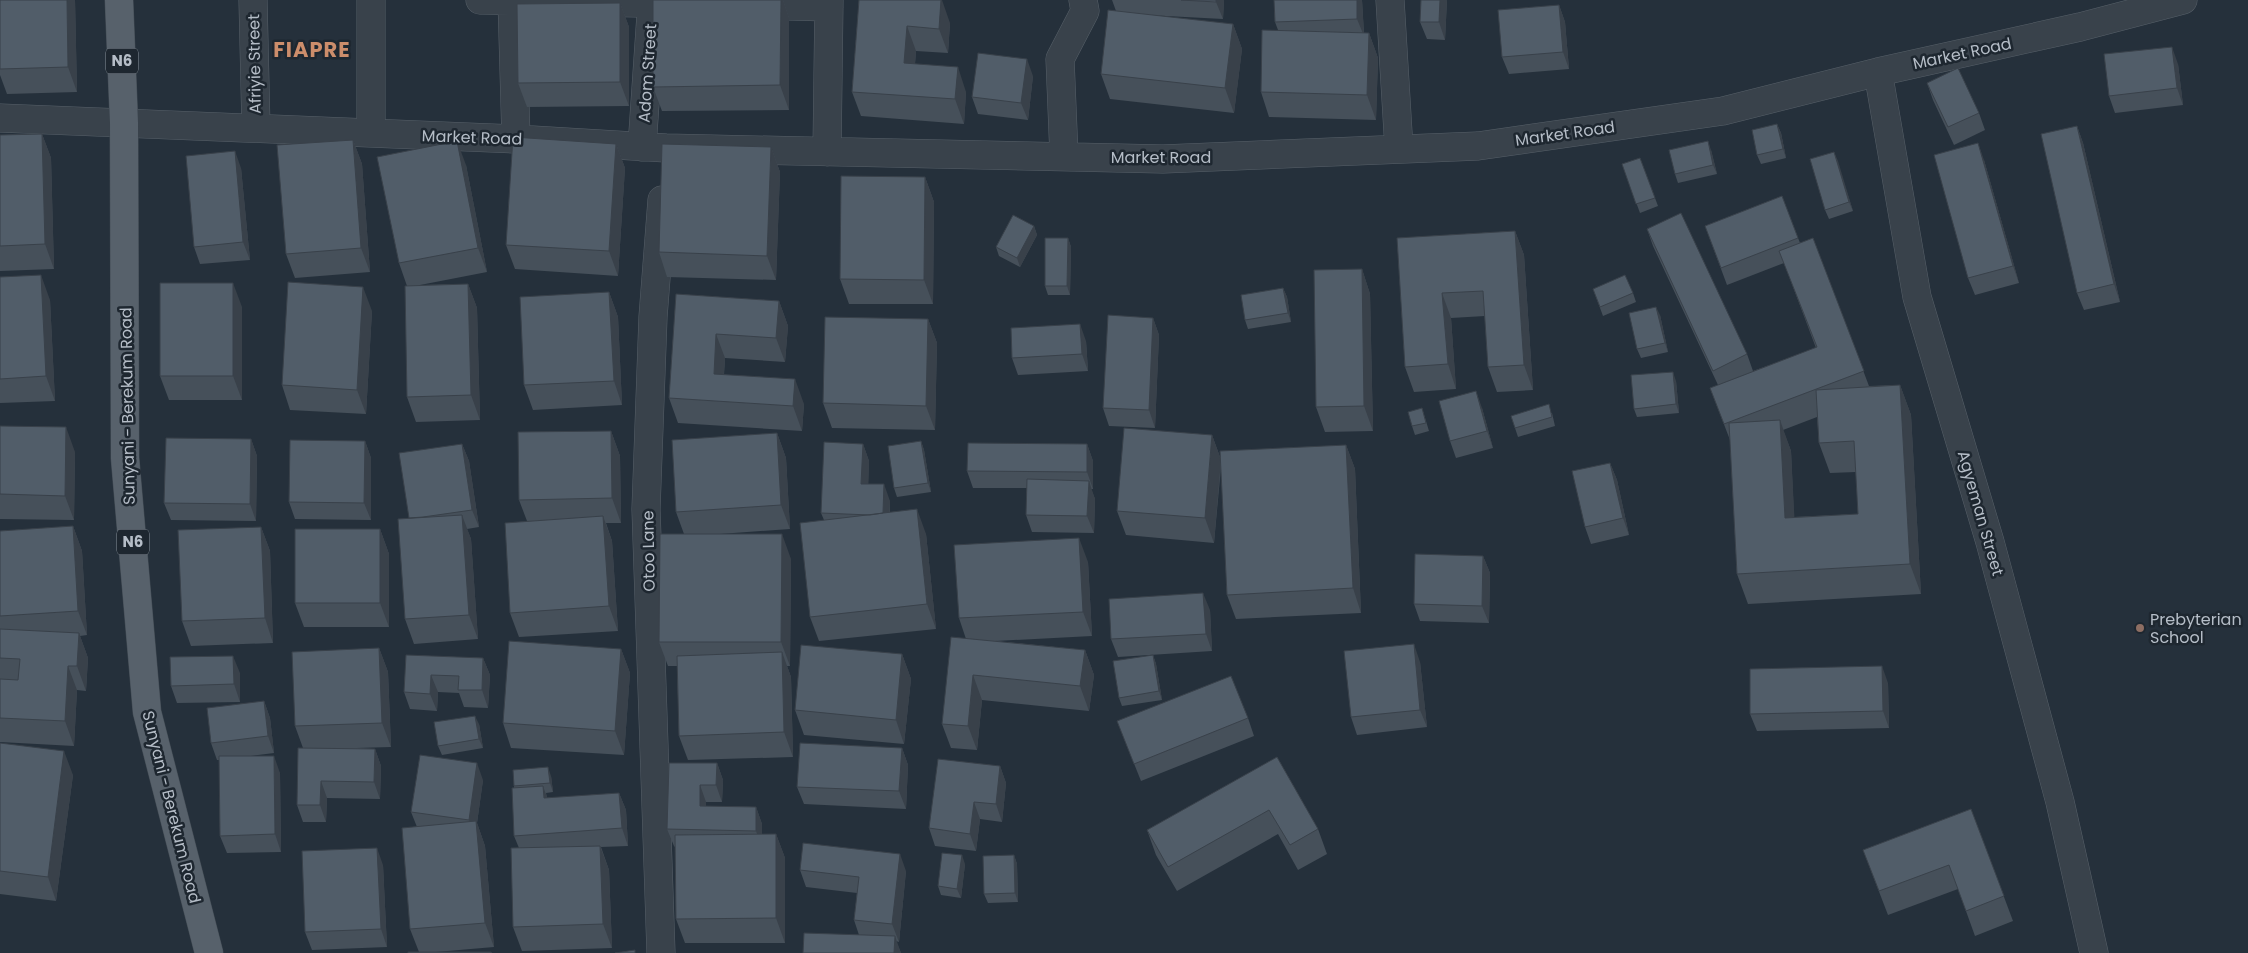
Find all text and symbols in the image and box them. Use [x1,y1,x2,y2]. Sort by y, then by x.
street label: Afriyie Street [242,14,267,114]
street label: Adom Street [633,22,662,123]
street label: Market Road [1911,32,2014,75]
district label: FIAPRE [273,35,351,64]
road number: N6 [106,48,138,74]
street label: Market Road [1514,115,1616,152]
street label: Market Road [421,124,523,151]
street label: Market Road [1111,146,1211,169]
street label: Sunyani - Berekum Road [114,307,141,505]
street label: Agyeman Street [1952,448,2009,579]
street label: Otoo Lane [636,510,661,592]
road number: N6 [117,530,149,554]
place label: Prebyterian School [2150,608,2242,649]
marker: Prebyterian School [2134,622,2146,634]
street label: Sunyani - Berekum Road [136,708,207,906]

